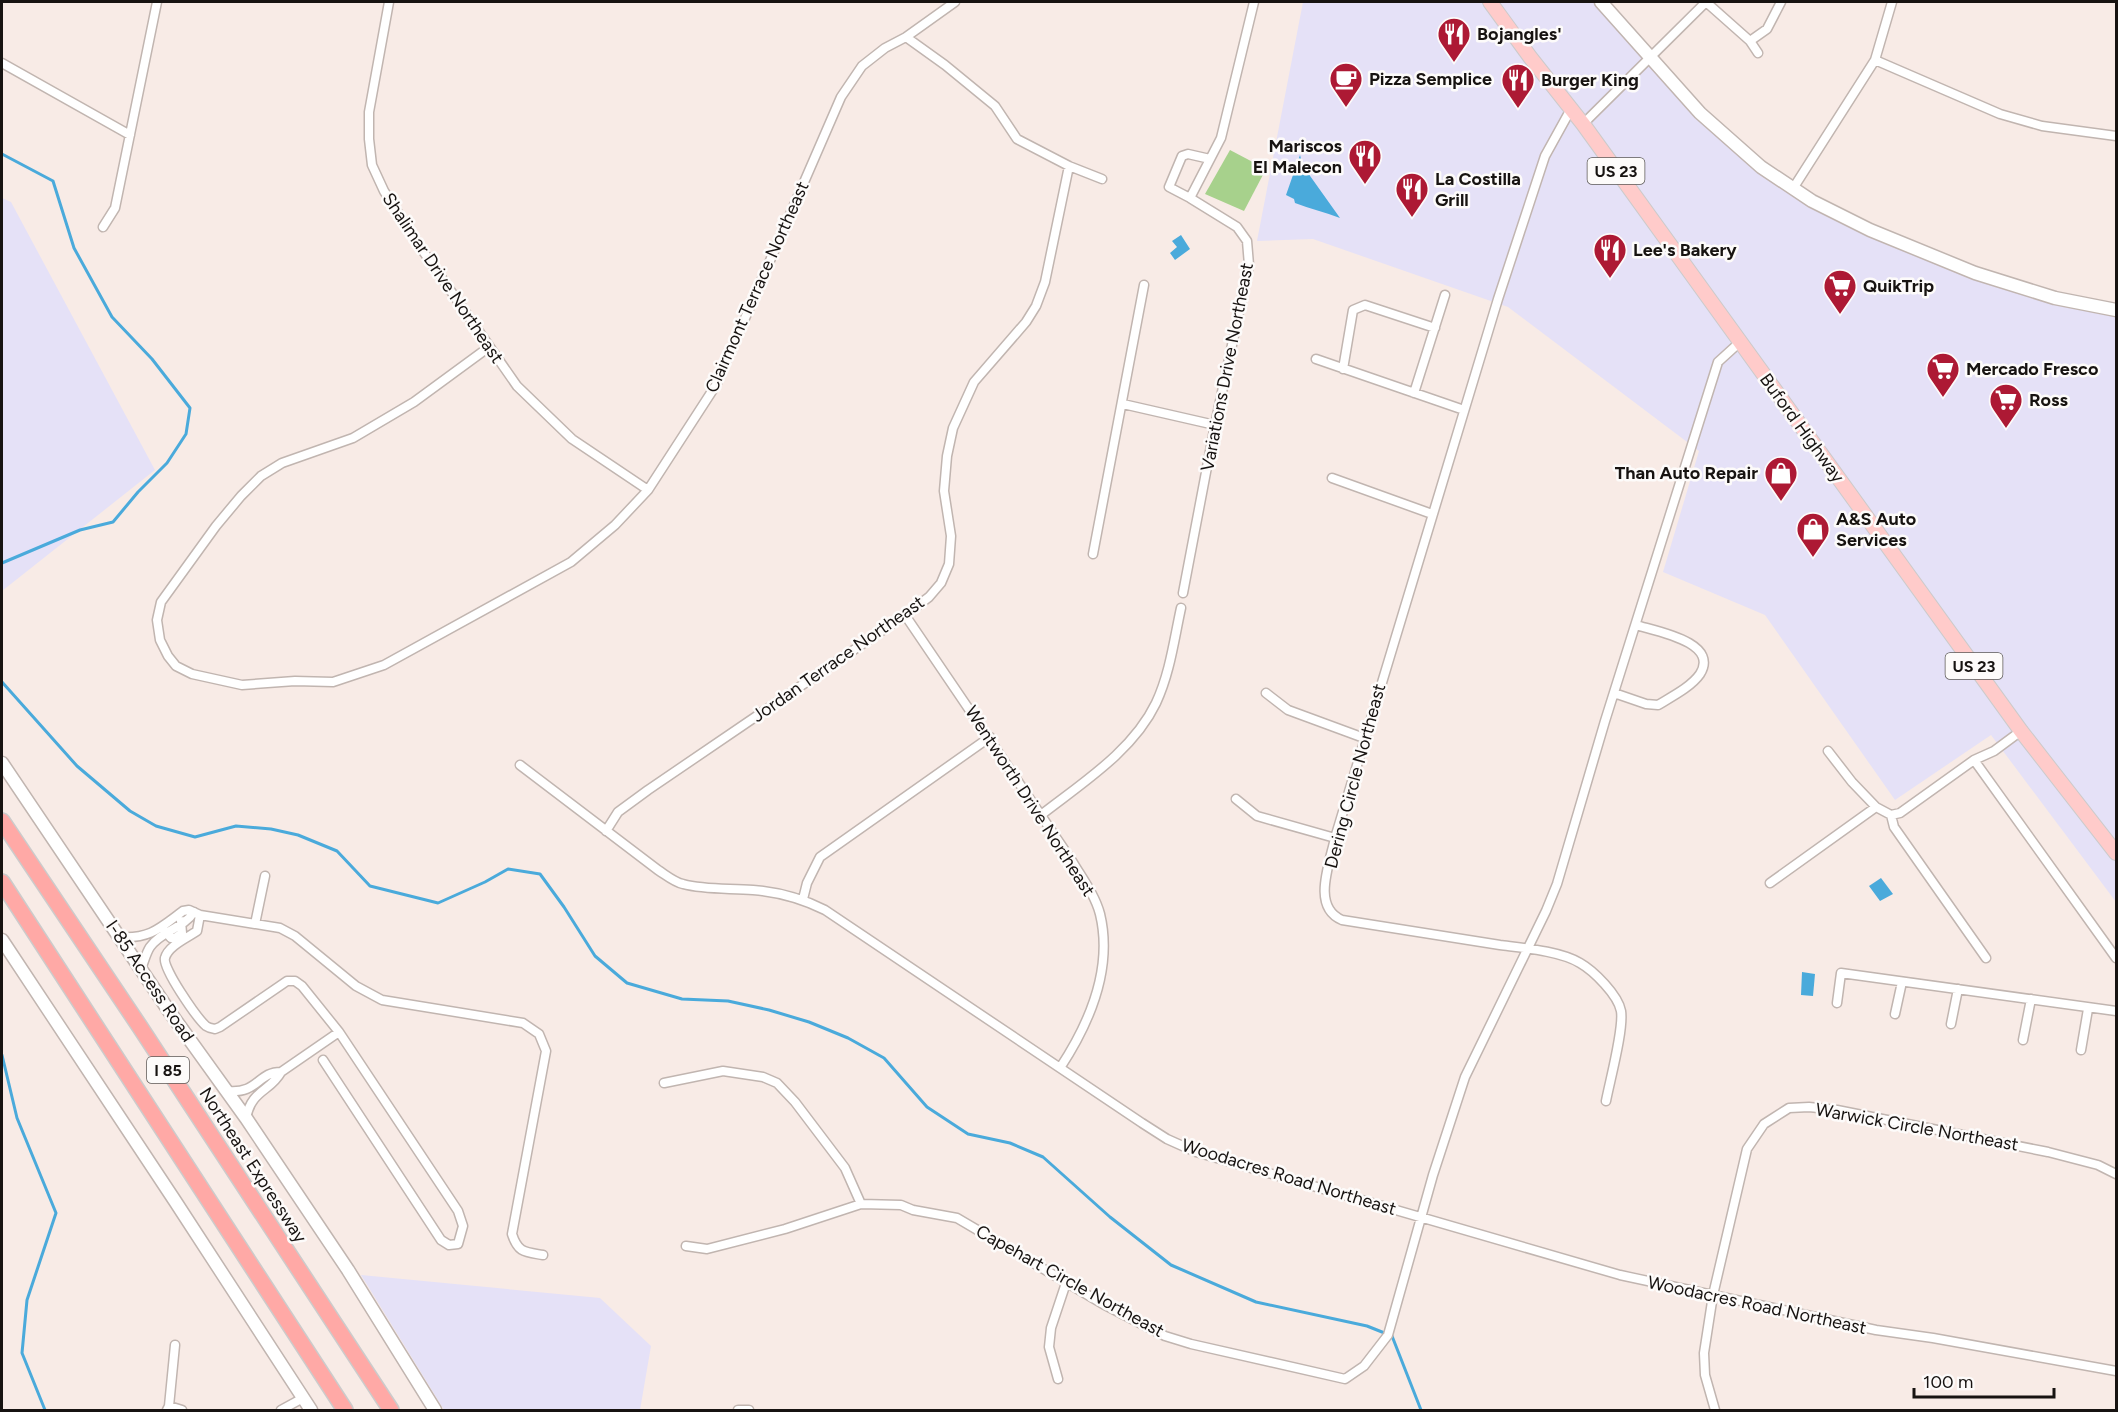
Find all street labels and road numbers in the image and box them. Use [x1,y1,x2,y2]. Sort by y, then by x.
road number: US 23 [1588,158,1644,184]
street label: Clairmont Terrace Northeast [700,178,814,396]
street label: Shalimar Drive Northeast [378,189,508,368]
street label: Variations Drive Northeast [1196,261,1258,473]
street label: Buford Highway [1755,369,1849,487]
street label: Jordan Terrace Northeast [748,591,929,727]
road number: US 23 [1946,653,2002,679]
street label: Dering Circle Northeast [1320,681,1390,871]
street label: Wentworth Drive Northeast [960,702,1100,900]
street label: I-85 Access Road [101,916,199,1046]
road number: I 85 [147,1057,189,1083]
street label: Northeast Expressway [195,1083,312,1247]
street label: Warwick Circle Northeast [1814,1098,2020,1156]
street label: Woodacres Road Northeast [1179,1134,1399,1220]
street label: Capehart Circle Northeast [972,1220,1168,1342]
street label: Woodacres Road Northeast [1646,1271,1869,1339]

